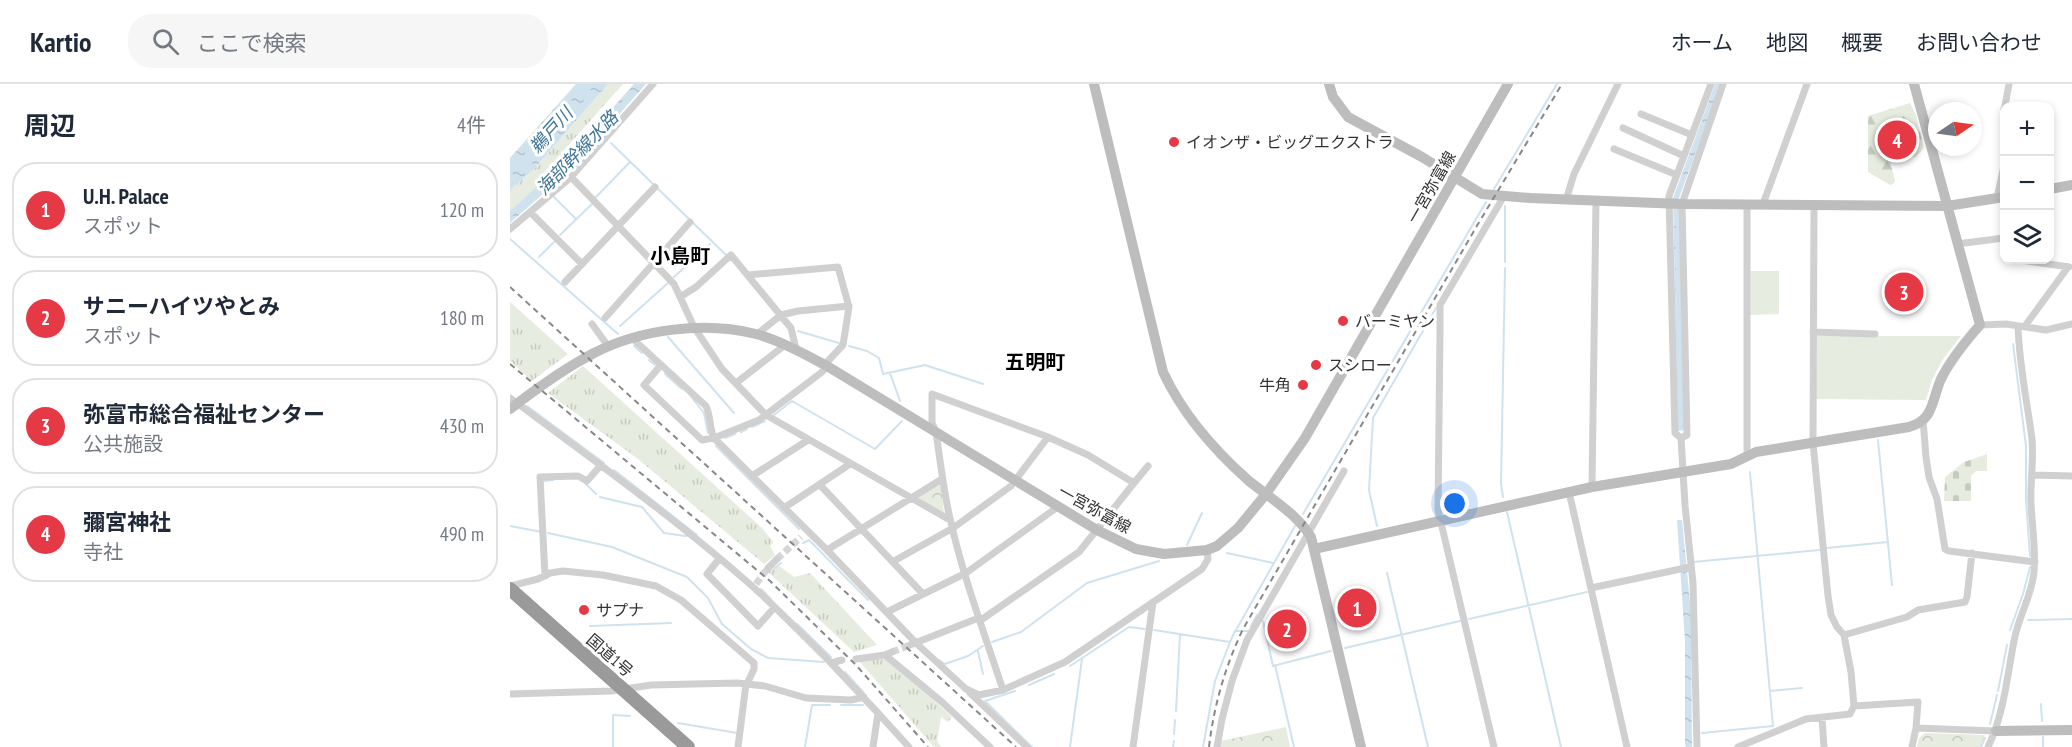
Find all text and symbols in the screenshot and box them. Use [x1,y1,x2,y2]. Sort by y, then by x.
search box [128,14,548,68]
text: Kartio [30,23,92,60]
icon: search [149,25,182,58]
text: ここで検索 [197,29,307,57]
text: ホーム [1671,29,1733,56]
text: 地図 [1766,29,1808,56]
text: 概要 [1841,29,1883,56]
text: お問い合わせ [1916,29,2042,56]
water label: 鵜戸川 [524,101,579,158]
north arrow [1928,102,1982,156]
map controls [2000,102,2054,264]
button: + [2000,102,2054,156]
water label: 海部幹線水路 [531,105,624,200]
text: 周辺 [24,109,76,142]
text: 4件 [457,112,486,138]
pin: 4 [1878,118,1916,162]
place label: イオンザ・ビッグエクストラ [1186,132,1394,152]
marker: イオンザ・ビッグエクストラ [1167,135,1181,149]
street label: 一宮弥富線 [1402,147,1460,227]
button: − [2000,156,2054,210]
text: U.H. Palace [83,182,169,210]
text: 1 [41,197,50,223]
text: 120 m [440,197,484,223]
button: layers [2000,210,2054,264]
text: スポット [83,213,163,239]
district label: 小島町 [650,243,710,269]
pin: 3 [1884,270,1924,314]
text: サニーハイツやとみ [83,292,280,320]
text: 2 [41,305,50,331]
text: 180 m [440,305,484,331]
place label: バーミヤン [1355,311,1435,331]
marker: バーミヤン [1336,314,1350,328]
text: スポット [83,323,163,349]
district label: 五明町 [1005,349,1065,375]
place label: スシロー [1328,355,1392,375]
marker: スシロー [1309,358,1323,372]
place label: 牛角 [1259,375,1291,395]
marker: 牛角 [1296,378,1310,392]
text: 弥富市総合福祉センター [83,400,325,428]
text: 3 [41,413,50,439]
text: 430 m [440,413,484,439]
text: 公共施設 [83,431,163,457]
street label: 一宮弥富線 [1055,481,1135,537]
your location [1440,489,1469,518]
text: 彌宮神社 [83,508,171,536]
text: 4 [41,521,50,547]
text: 490 m [440,521,484,547]
text: 寺社 [83,539,123,565]
pin: 1 [1338,586,1376,630]
place label: サプナ [596,600,644,620]
marker: サプナ [577,603,591,617]
pin: 2 [1268,606,1306,652]
street label: 国道1号 [583,629,637,681]

